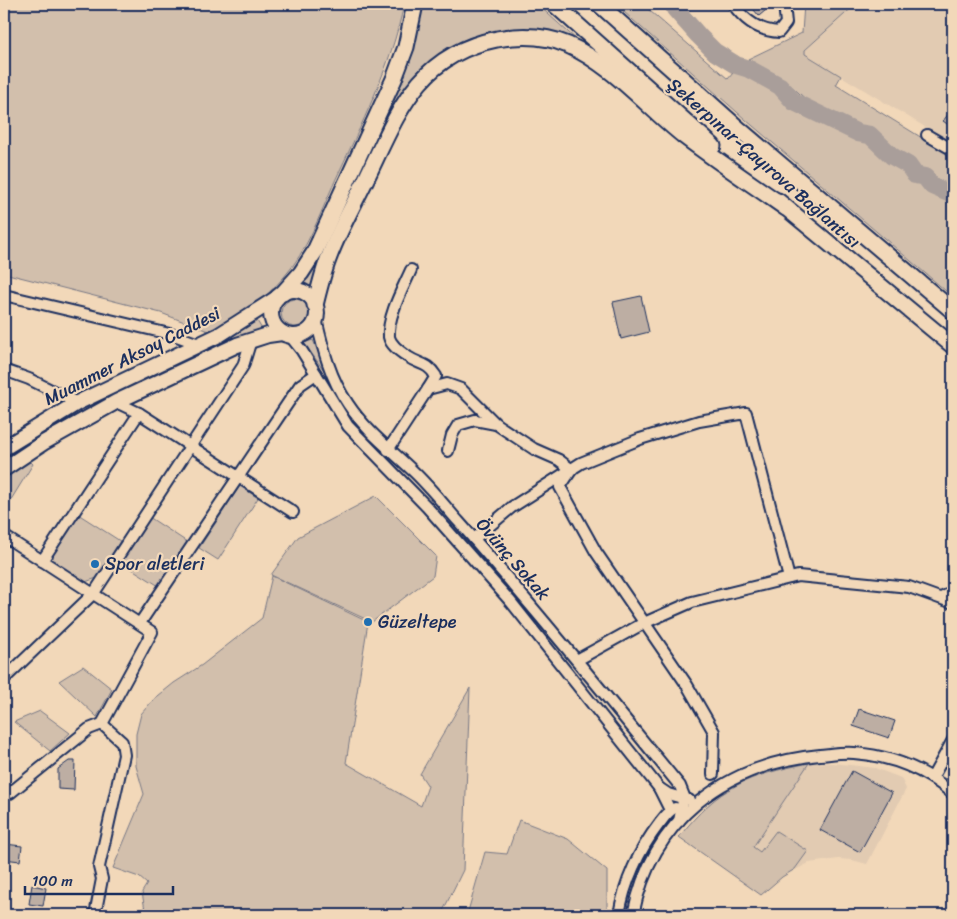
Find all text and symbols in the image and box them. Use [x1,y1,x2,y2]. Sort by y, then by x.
street label: Şekerpınar-Çayırova Bağlantısı [660,70,868,257]
street label: Muammer Aksoy Caddesi [38,297,227,414]
street label: Övünç Sokak [468,510,559,608]
place label: Spor aletleri [105,548,205,580]
marker: Spor aletleri [89,558,101,570]
place label: Güzeltepe [378,606,457,638]
marker: Güzeltepe [362,616,374,628]
scale bar [25,864,172,896]
text: 100 m [32,868,73,894]

